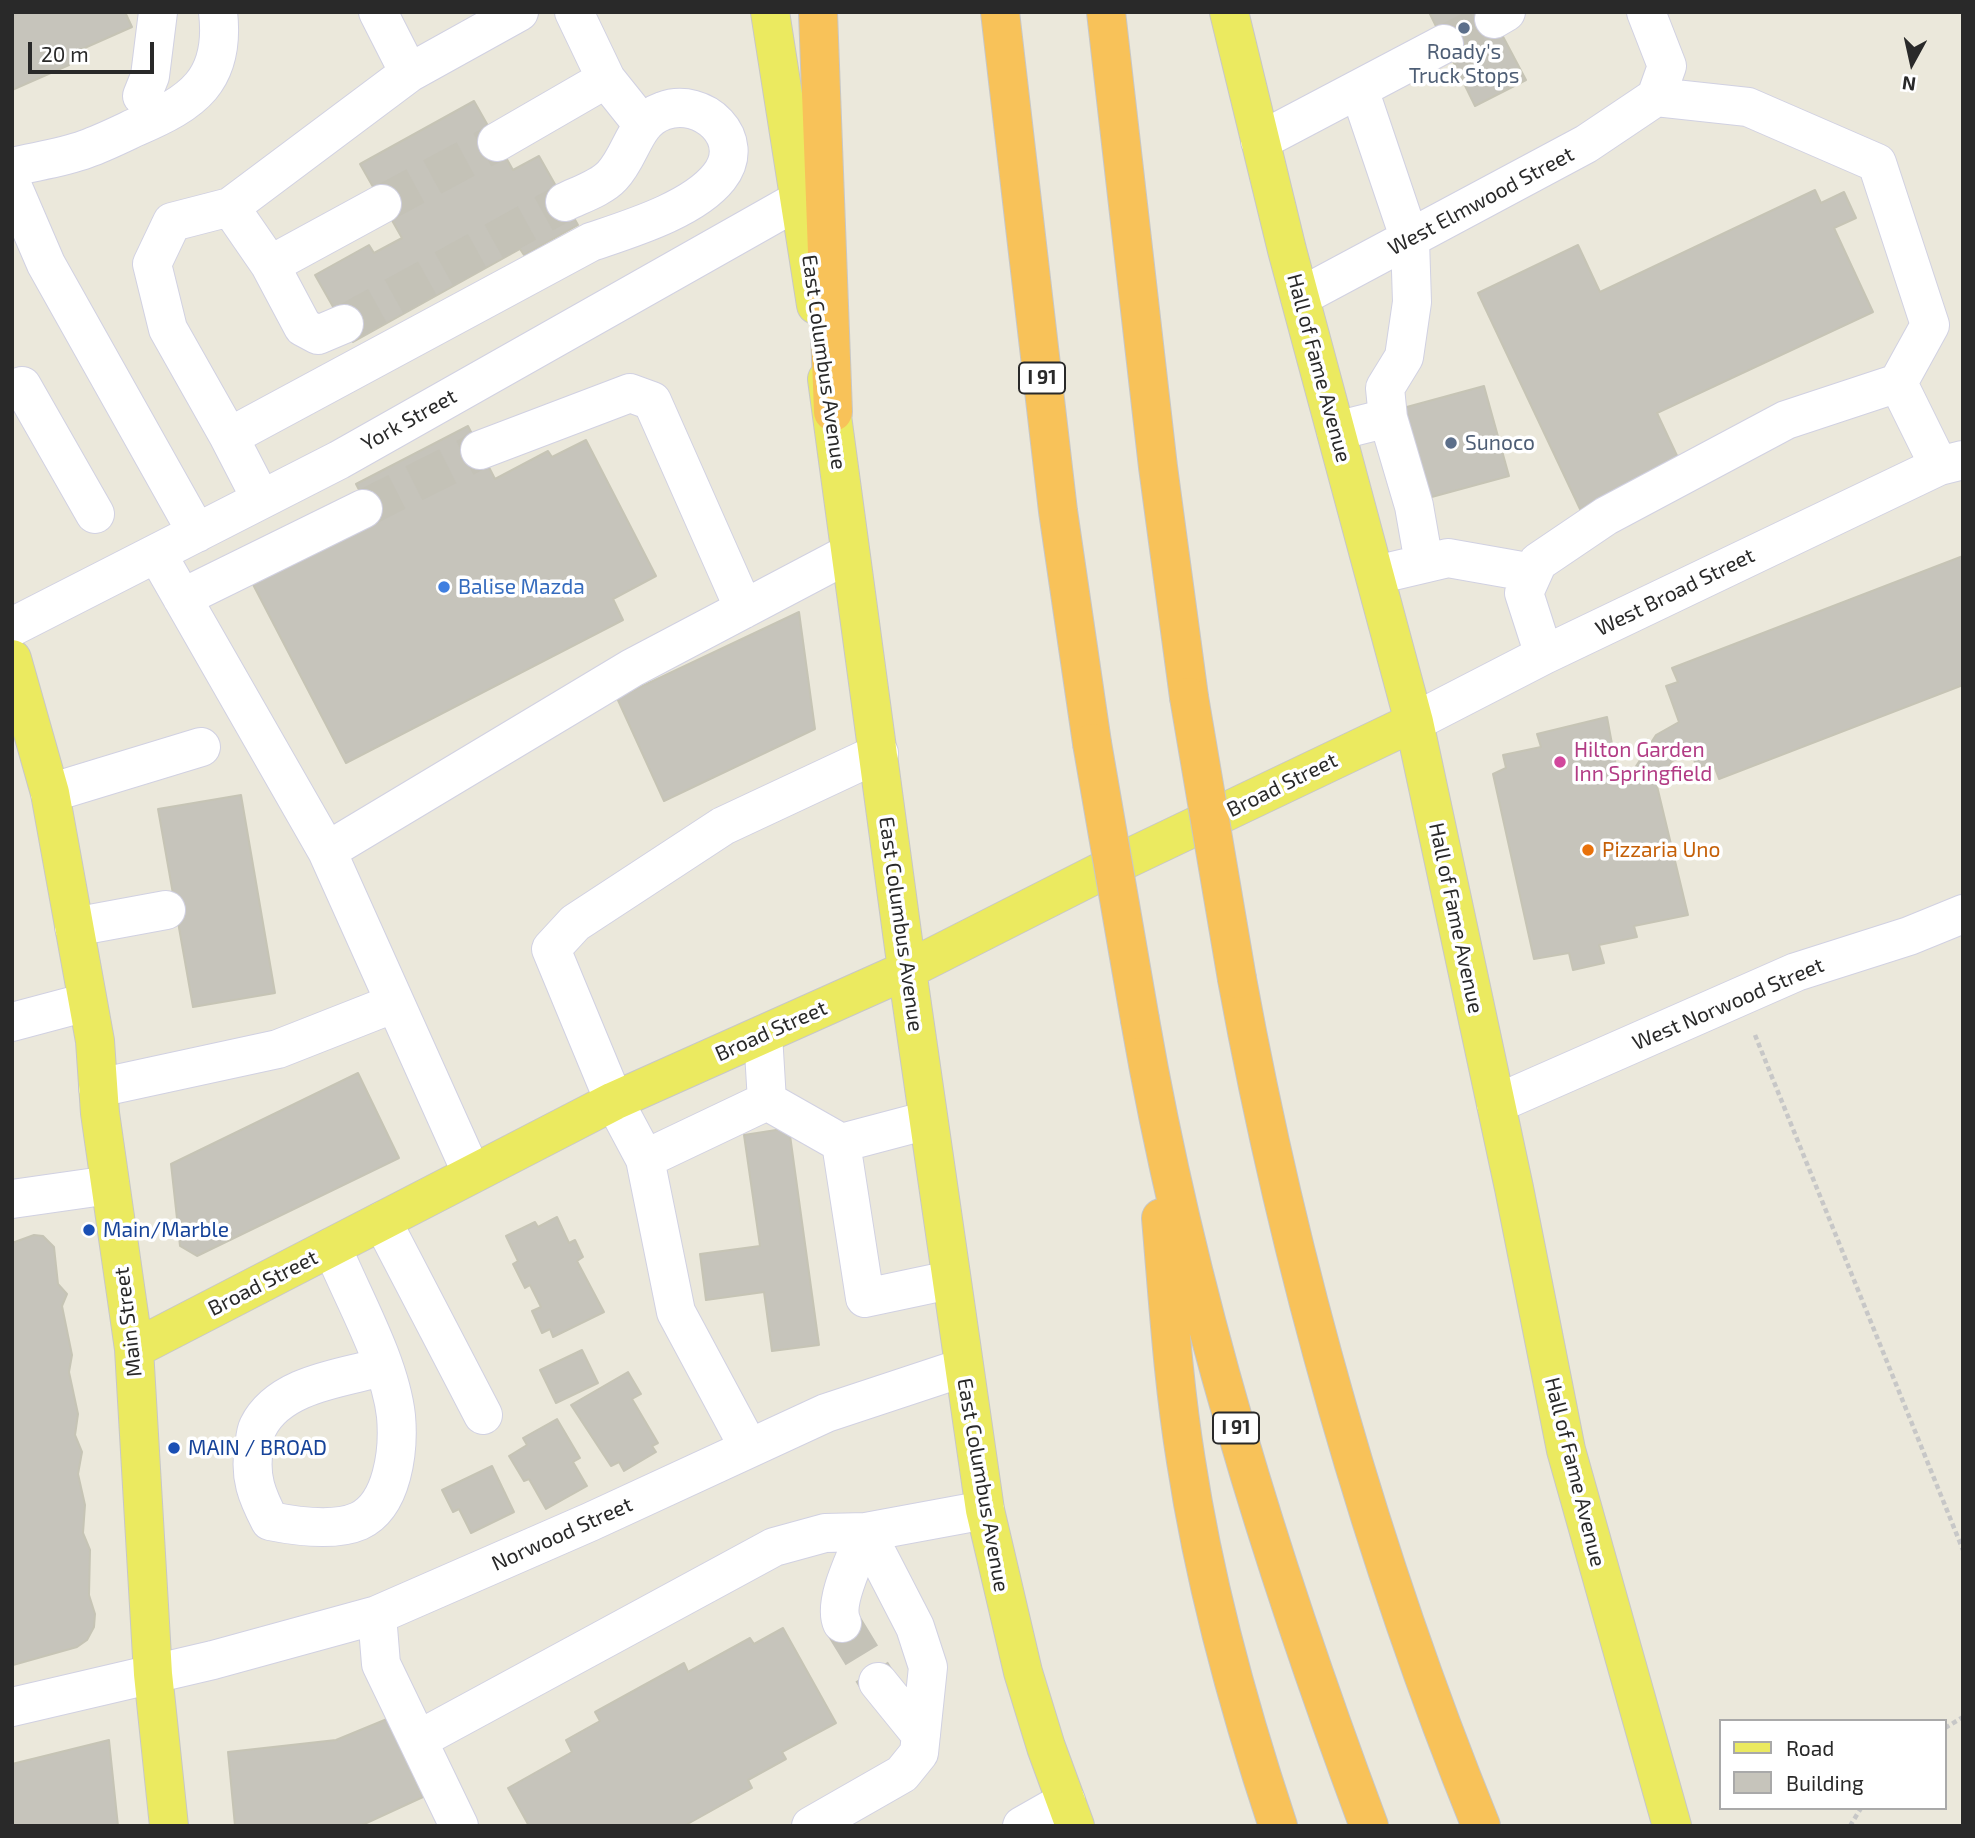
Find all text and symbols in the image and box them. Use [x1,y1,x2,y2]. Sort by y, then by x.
marker: Roady's Truck Stops [1456,20,1472,36]
scale bar [32,28,158,72]
north arrow [1877,28,1947,98]
place label: Roady's Truck Stops [1409,39,1519,89]
text: 20 m [41,41,89,66]
text: N [1901,72,1917,97]
street label: West Elmwood Street [1384,141,1578,261]
street label: East Columbus Avenue [796,253,852,471]
street label: Hall of Fame Avenue [1282,271,1356,465]
road number: I 91 [1019,362,1065,394]
street label: York Street [357,384,461,456]
place label: Sunoco [1465,430,1535,456]
marker: Sunoco [1443,435,1459,451]
street label: West Broad Street [1591,543,1759,641]
place label: Balise Mazda [458,574,585,600]
marker: Balise Mazda [436,579,452,595]
place label: Hilton Garden Inn Springfield [1574,737,1712,787]
street label: Broad Street [1223,747,1341,823]
marker: Hilton Garden Inn Springfield [1552,754,1568,770]
street label: East Columbus Avenue [873,815,929,1033]
street label: Hall of Fame Avenue [1423,820,1489,1016]
place label: Pizzaria Uno [1602,837,1721,863]
marker: Pizzaria Uno [1580,842,1596,858]
street label: West Norwood Street [1629,952,1827,1056]
street label: Broad Street [711,995,831,1067]
place label: Main/Marble [103,1217,229,1243]
marker: Main/Marble [81,1222,97,1238]
street label: Broad Street [204,1245,322,1321]
street label: Main Street [109,1266,147,1378]
street label: Hall of Fame Avenue [1539,1375,1611,1569]
street label: East Columbus Avenue [952,1376,1014,1594]
road number: I 91 [1213,1412,1259,1444]
place label: MAIN / BROAD [188,1435,327,1461]
marker: MAIN / BROAD [166,1440,182,1456]
street label: Norwood Street [488,1492,636,1576]
legend [1720,1719,1947,1810]
text: Road [1786,1735,1834,1760]
text: Building [1786,1770,1864,1795]

